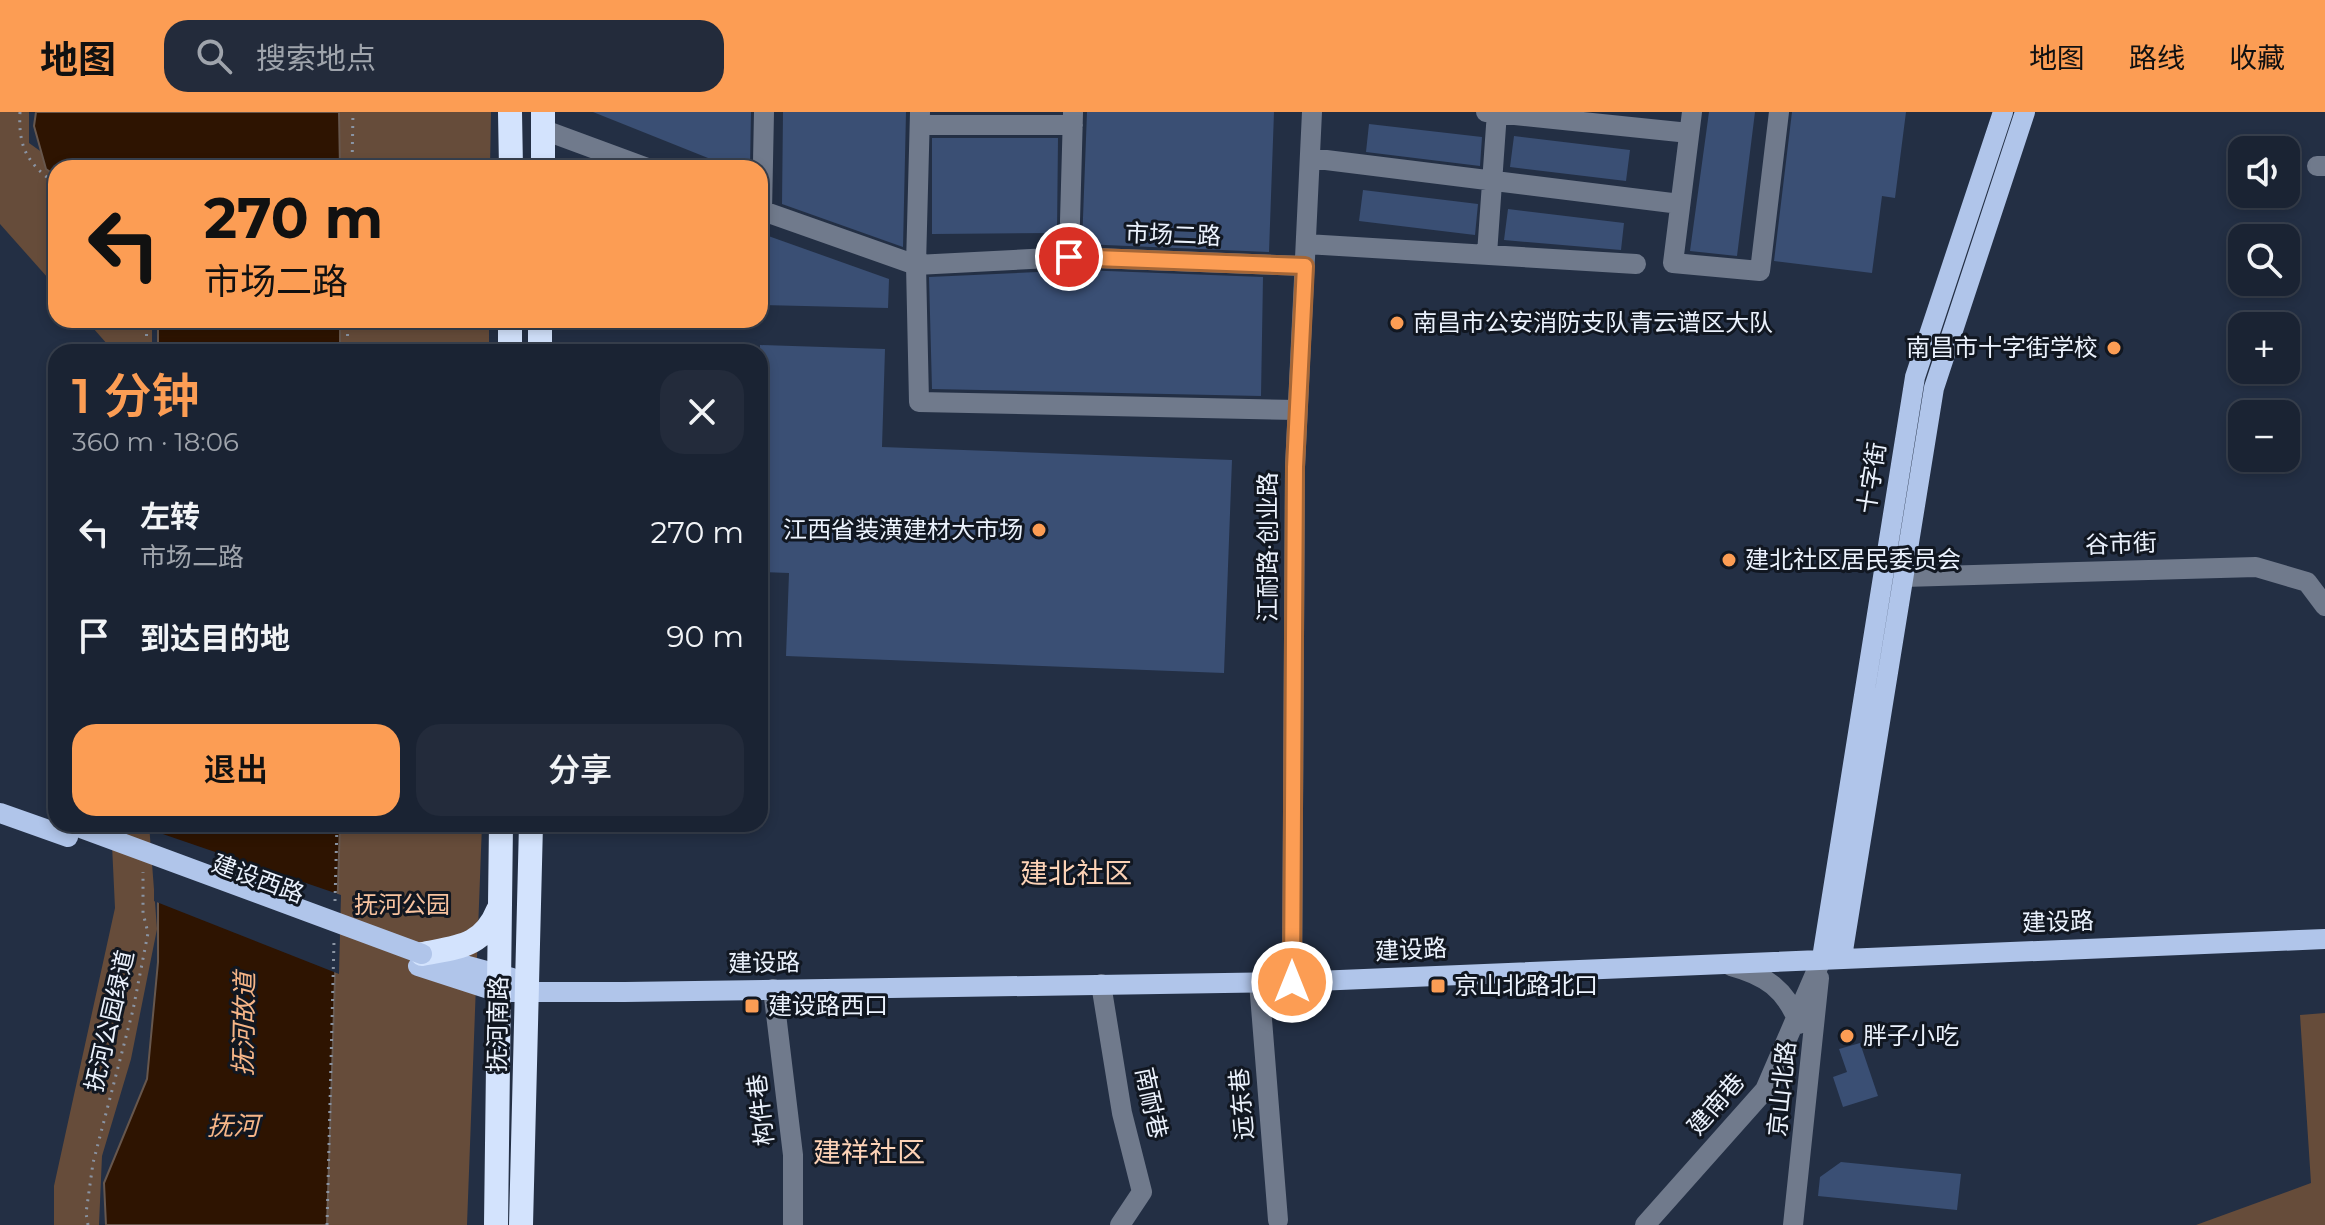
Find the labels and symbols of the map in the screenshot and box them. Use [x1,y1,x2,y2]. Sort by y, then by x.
street label: 市场二路 [1125,218,1221,251]
pin [1035,223,1103,291]
place label: 南昌市公安消防支队青云谱区大队 [1413,308,1773,337]
marker: 南昌市公安消防支队青云谱区大队 [1388,314,1406,332]
place label: 南昌市十字街学校 [1906,333,2098,362]
marker: 南昌市十字街学校 [2105,339,2123,357]
street label: 十字街 [1852,440,1891,516]
street label: 江耐路·创业路 [1253,472,1282,622]
place label: 江西省装潢建材大市场 [783,515,1023,544]
marker: 江西省装潢建材大市场 [1030,521,1048,539]
street label: 谷市街 [2084,528,2157,559]
place label: 建北社区居民委员会 [1745,545,1961,574]
marker: 建北社区居民委员会 [1720,551,1738,569]
street label: 建设西路 [208,848,308,909]
district label: 建北社区 [1020,856,1132,890]
park label: 抚河公园 [354,890,450,919]
street label: 建设路 [2021,906,2094,937]
street label: 建设路 [1374,933,1448,966]
position arrow [1250,940,1334,1024]
street label: 抚河公园绿道 [79,947,140,1094]
street label: 建设路 [728,947,800,978]
water label: 抚河故道 [227,968,261,1076]
place label: 京山北路北口 [1454,971,1598,1000]
street label: 抚河南路 [482,976,513,1072]
marker: 京山北路北口 [1429,977,1447,995]
place label: 建设路西口 [768,991,888,1020]
marker: 建设路西口 [743,997,761,1015]
place label: 胖子小吃 [1863,1021,1959,1050]
marker: 胖子小吃 [1838,1027,1856,1045]
street label: 京山北路 [1762,1040,1801,1138]
street label: 南耐巷 [1130,1065,1173,1141]
street label: 远东巷 [1224,1067,1259,1141]
street label: 建南巷 [1681,1067,1750,1140]
street label: 构件巷 [742,1073,779,1148]
water label: 抚河 [207,1110,264,1142]
district label: 建祥社区 [813,1135,925,1169]

